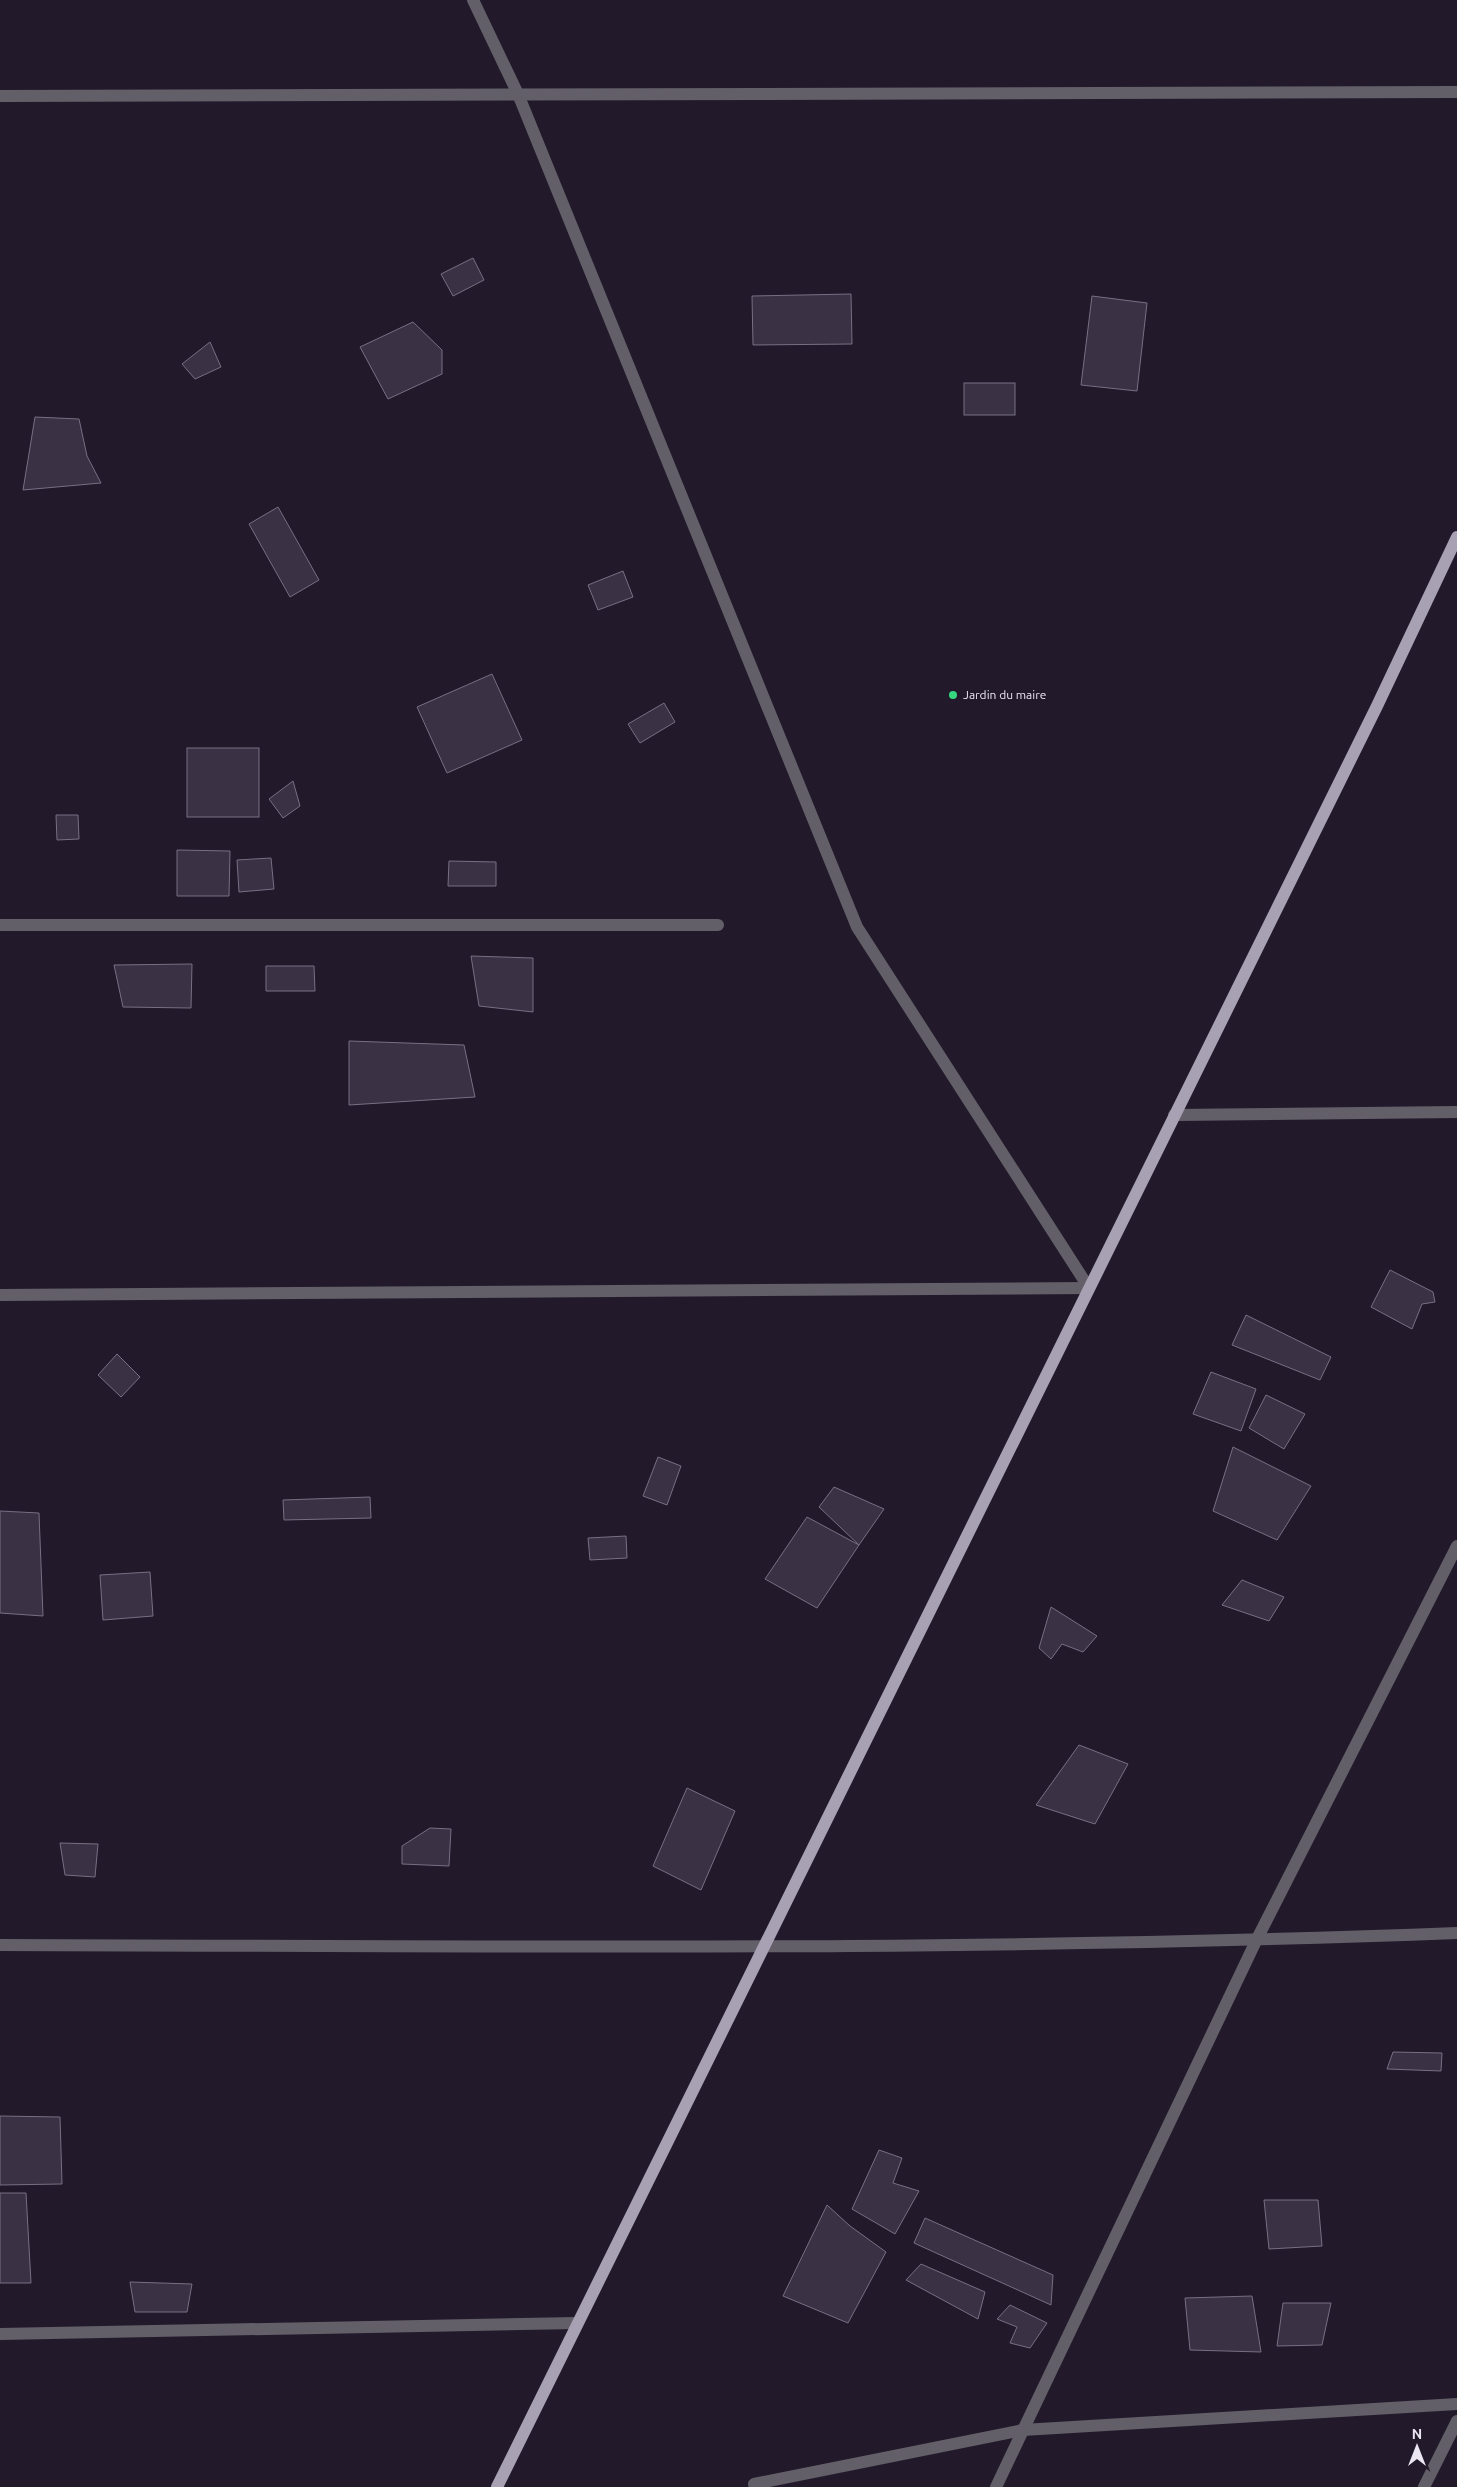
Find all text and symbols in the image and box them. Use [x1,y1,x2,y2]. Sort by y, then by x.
place label: Jardin du maire [963,688,1046,701]
marker: Jardin du maire [947,689,959,701]
north arrow [1392,2422,1442,2472]
text: N [1412,2426,1422,2442]

